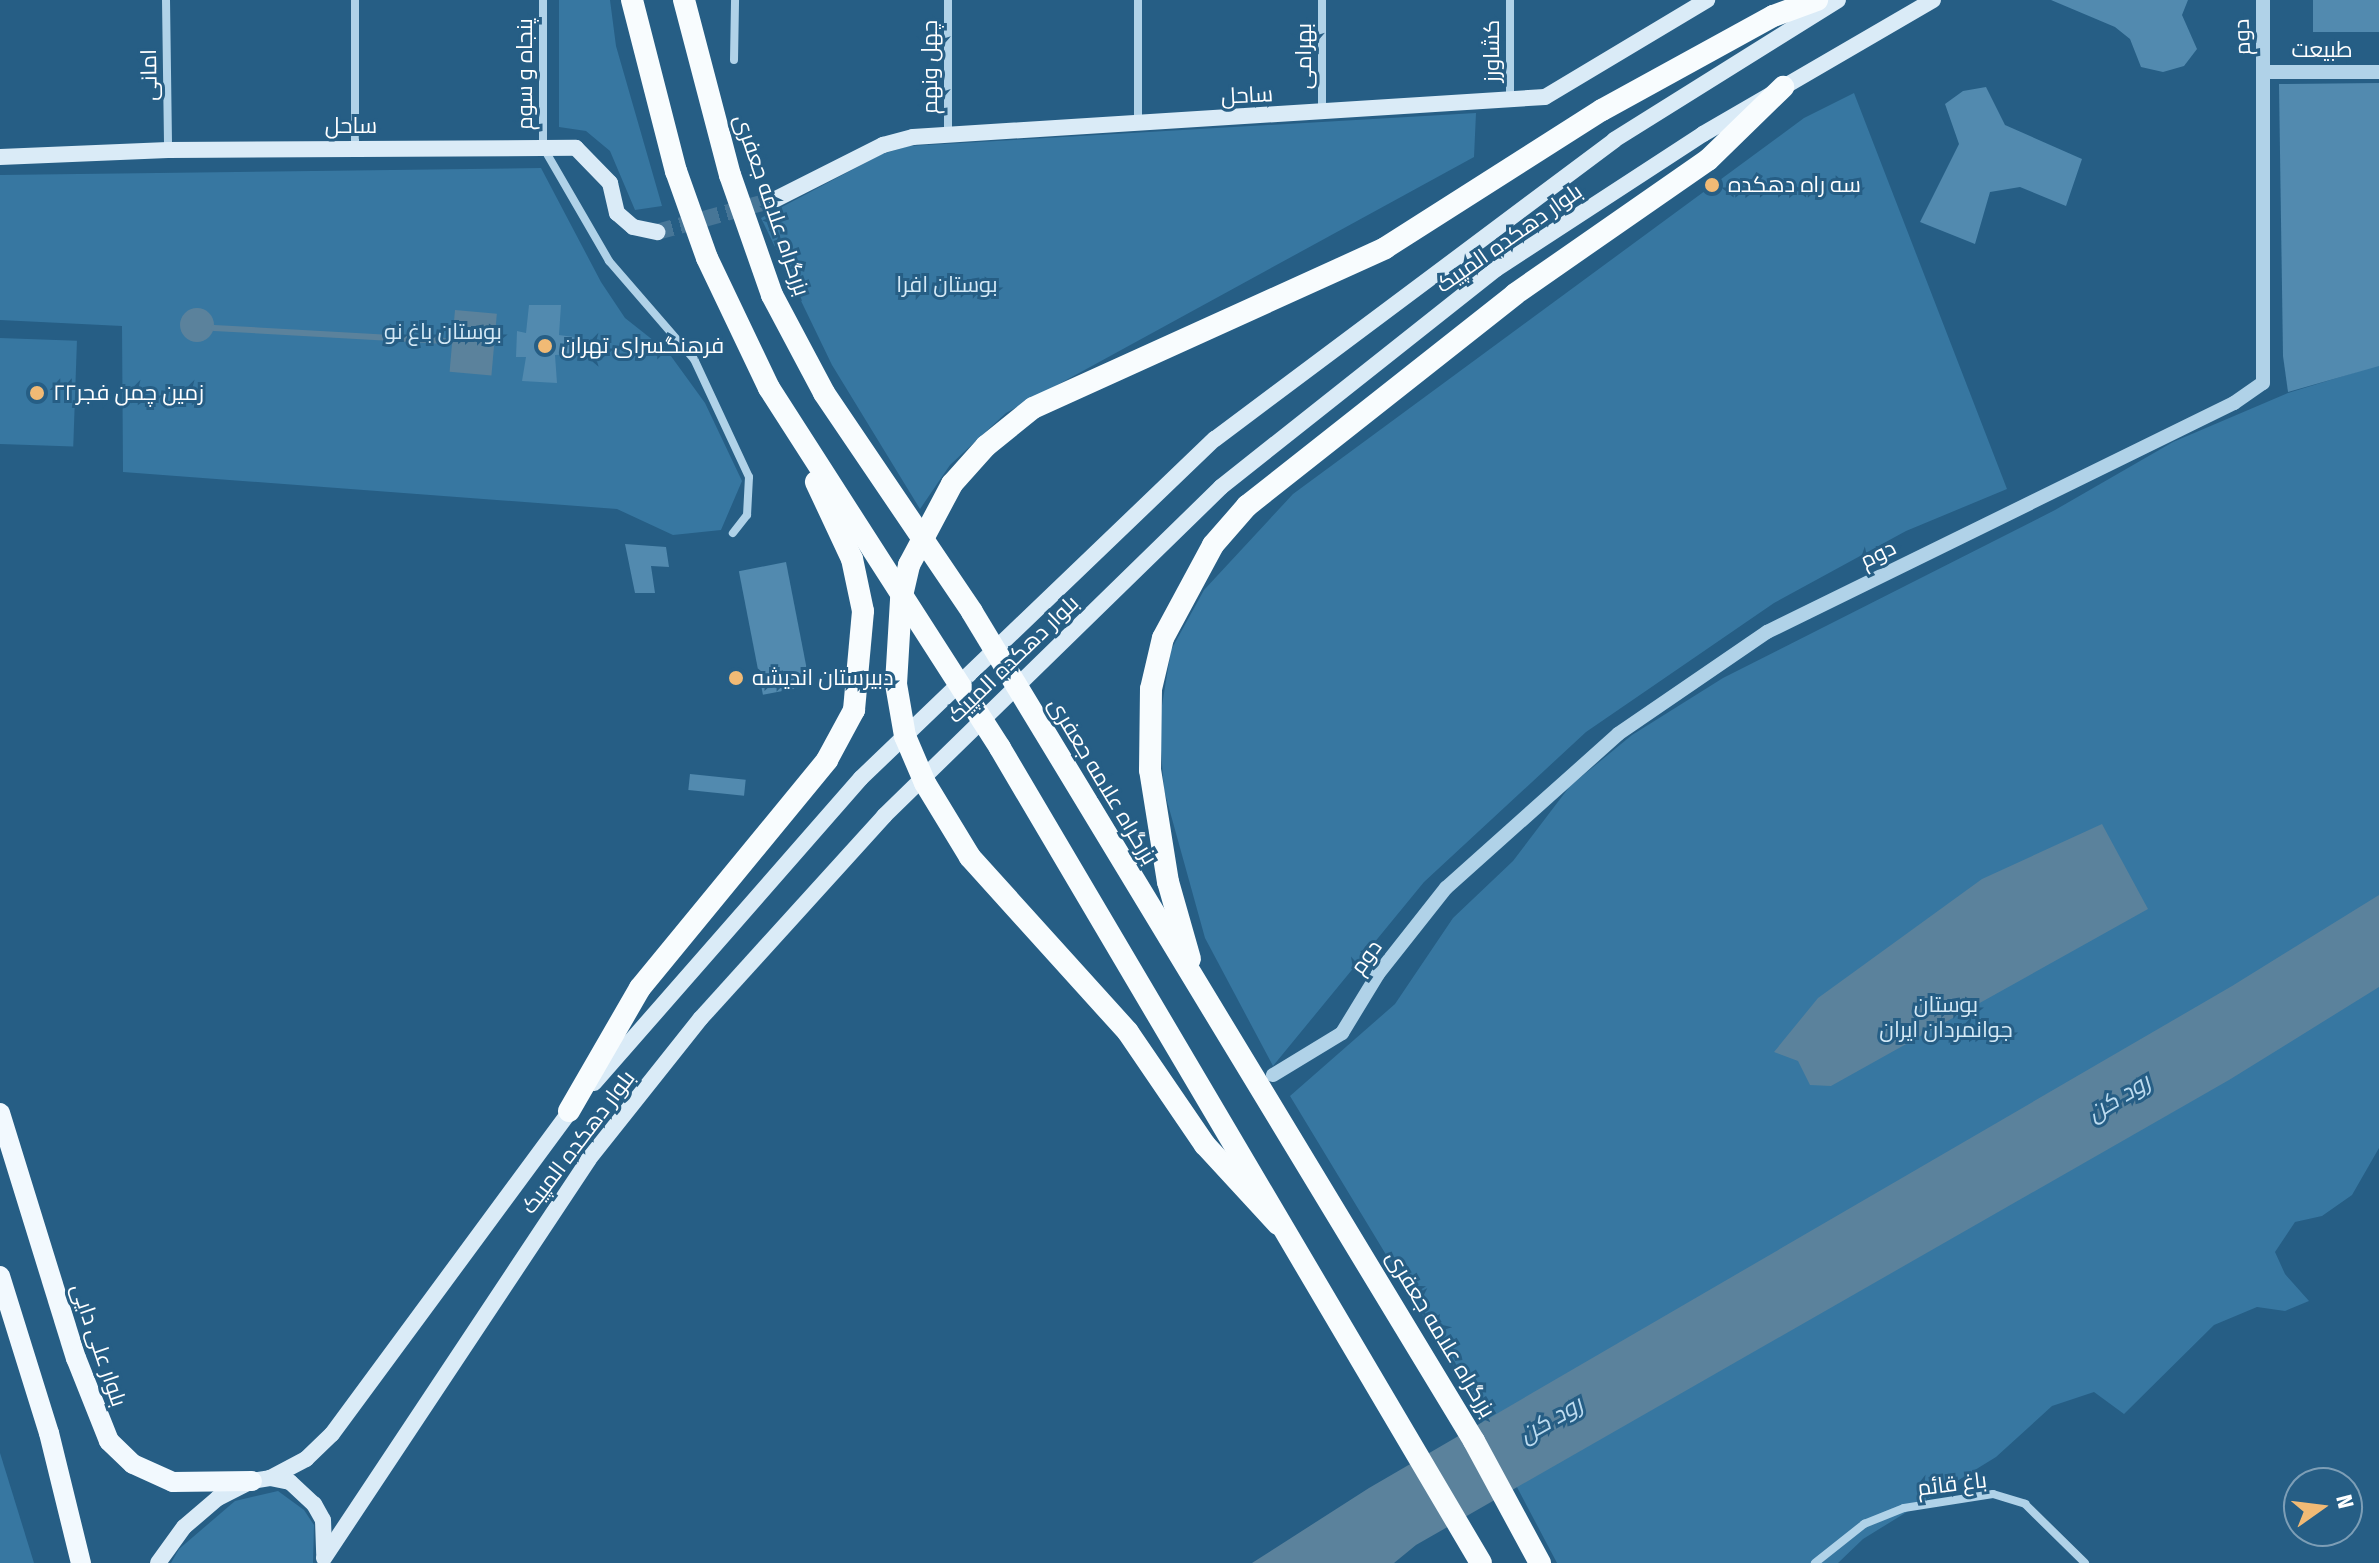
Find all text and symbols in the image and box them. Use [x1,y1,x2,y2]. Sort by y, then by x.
street label: پنجاه و سوم [512,18,538,130]
street label: دوم [2228,18,2256,56]
street label: چهل ونهم [917,20,943,114]
street label: کشاورز [1479,20,1505,82]
street label: بهرامی [1291,23,1317,89]
street label: طبیعت [2291,37,2353,63]
street label: امانی [135,49,163,101]
street label: ساحل [1220,80,1274,110]
street label: بزرگراه علامه جعفری [729,111,815,299]
street label: ساحل [325,113,377,139]
place label: سه راه دهکده [1728,172,1861,198]
marker: سه راه دهکده [1703,176,1721,194]
street label: بلوار دهکده المپیک [1431,178,1587,298]
park label: بوستان افرا [896,272,998,298]
park label: بوستان باغ نو [384,319,502,345]
place label: فرهنگسرای تهران [561,333,724,359]
marker: فرهنگسرای تهران [536,337,554,355]
place label: زمین چمن فجر۲۲ [53,380,204,406]
marker: زمین چمن فجر۲۲ [28,384,46,402]
street label: دوم [1856,534,1900,574]
street label: بلوار دهکده المپیک [942,590,1084,728]
place label: دبیرستان اندیشه [752,665,894,691]
marker: دبیرستان اندیشه [727,669,745,687]
street label: بزرگراه علامه جعفری [1043,693,1163,869]
street label: دوم [1345,935,1387,979]
park label: بوستان جوانمردان ایران [1879,991,2013,1042]
street label: بلوار دهکده المپیک [516,1065,640,1219]
water label: رود کن [2082,1068,2156,1128]
street label: بزرگراه علامه جعفری [1381,1246,1501,1422]
street label: بلوار علی دایی [66,1280,132,1410]
water label: رود کن [1514,1390,1588,1450]
street label: باغ قائم [1916,1467,1988,1501]
north arrow [2283,1467,2363,1547]
text: N [2330,1492,2360,1511]

